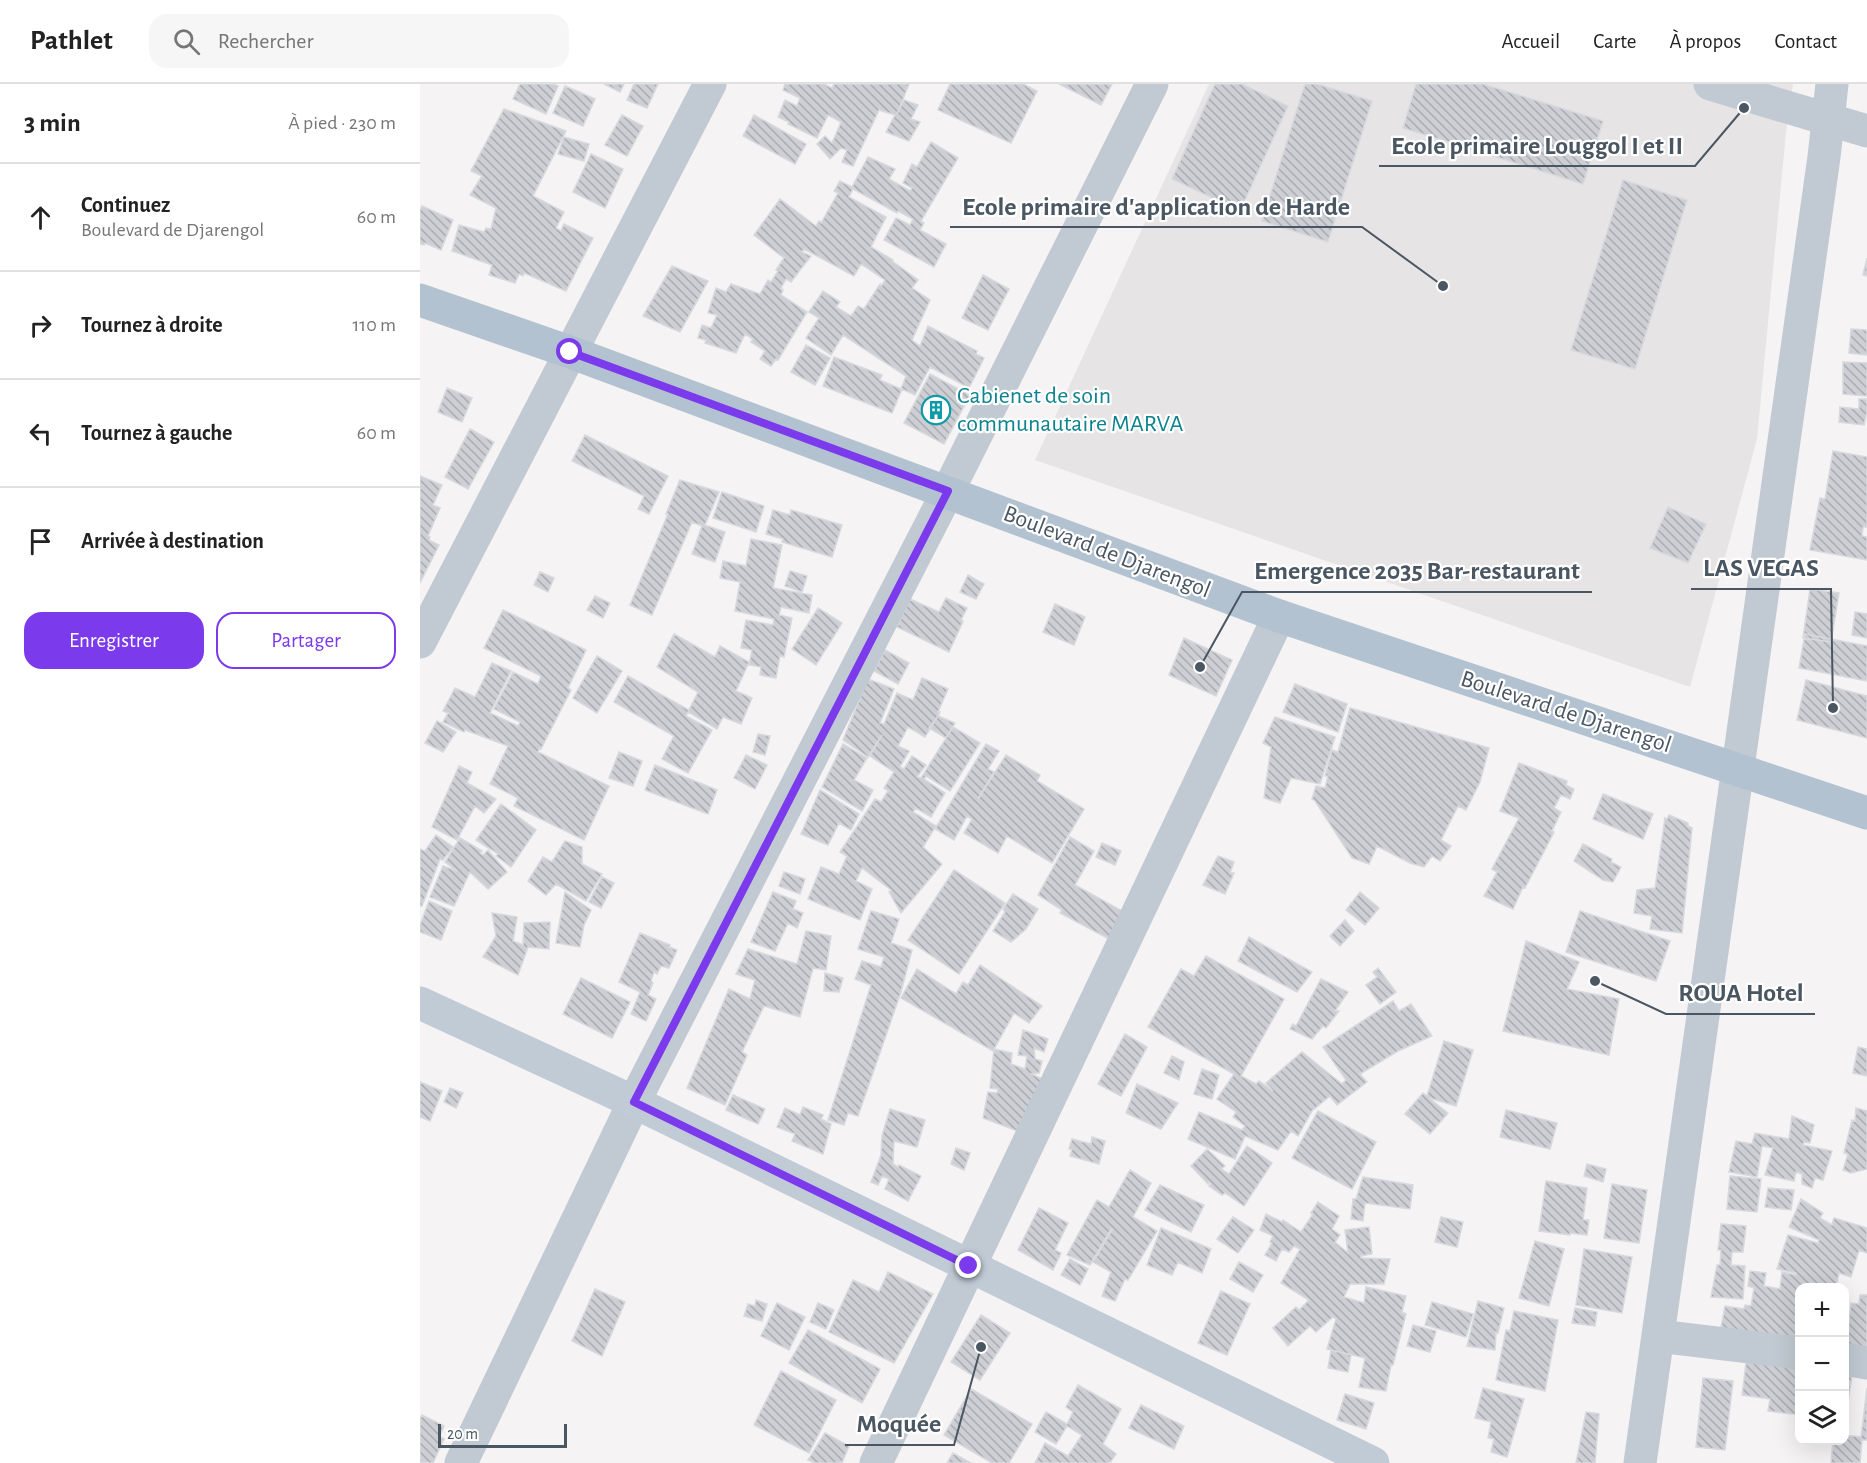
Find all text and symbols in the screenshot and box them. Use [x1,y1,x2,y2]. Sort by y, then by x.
search box [149,14,569,68]
icon: search [170,25,203,58]
text: Pathlet [30,27,113,55]
text: Rechercher [218,30,314,52]
text: Accueil [1502,31,1560,52]
text: Carte [1593,31,1636,52]
text: À propos [1669,31,1741,52]
text: Contact [1774,31,1837,52]
text: 3 min [24,110,81,136]
text: À pied · 230 m [288,113,396,133]
callout: Ecole primaire Louggol I et II [1379,122,1695,166]
text: Ecole primaire Louggol I et II [1391,133,1683,159]
callout: Ecole primaire d'application de Harde [950,183,1362,227]
text: Continuez [81,194,170,216]
text: Ecole primaire d'application de Harde [962,194,1350,220]
icon: ahead [24,201,57,234]
text: 60 m [357,207,396,227]
text: Boulevard de Djarengol [81,220,264,240]
icon: right [24,309,57,342]
text: Tournez à droite [81,314,223,336]
text: 110 m [352,315,396,335]
route start [556,338,582,364]
place label: Cabienet de soin communautaire MARVA [957,384,1184,436]
building icon: Cabienet de soin communautaire MARVA [920,394,952,426]
icon: left [24,417,57,450]
text: Tournez à gauche [81,422,232,444]
text: 60 m [357,423,396,443]
street label: Boulevard de Djarengol [1000,501,1214,603]
icon: arrive [24,525,57,558]
text: Arrivée à destination [81,530,264,552]
callout: LAS VEGAS [1691,545,1831,589]
callout: Emergence 2035 Bar-restaurant [1242,548,1592,592]
text: LAS VEGAS [1703,555,1819,581]
text: Emergence 2035 Bar-restaurant [1254,558,1580,584]
button: Enregistrer [24,612,204,669]
button: Partager [216,612,396,669]
street label: Boulevard de Djarengol [1458,667,1674,757]
callout: ROUA Hotel [1666,970,1815,1014]
text: ROUA Hotel [1678,980,1804,1006]
route end [955,1252,981,1278]
map controls [1795,1283,1849,1445]
button: + [1795,1283,1849,1337]
button: − [1795,1337,1849,1391]
button: layers [1795,1391,1849,1445]
callout: Moquée [845,1401,954,1445]
text: Moquée [857,1411,941,1437]
scale bar [438,1421,567,1448]
text: 20 m [447,1426,478,1442]

